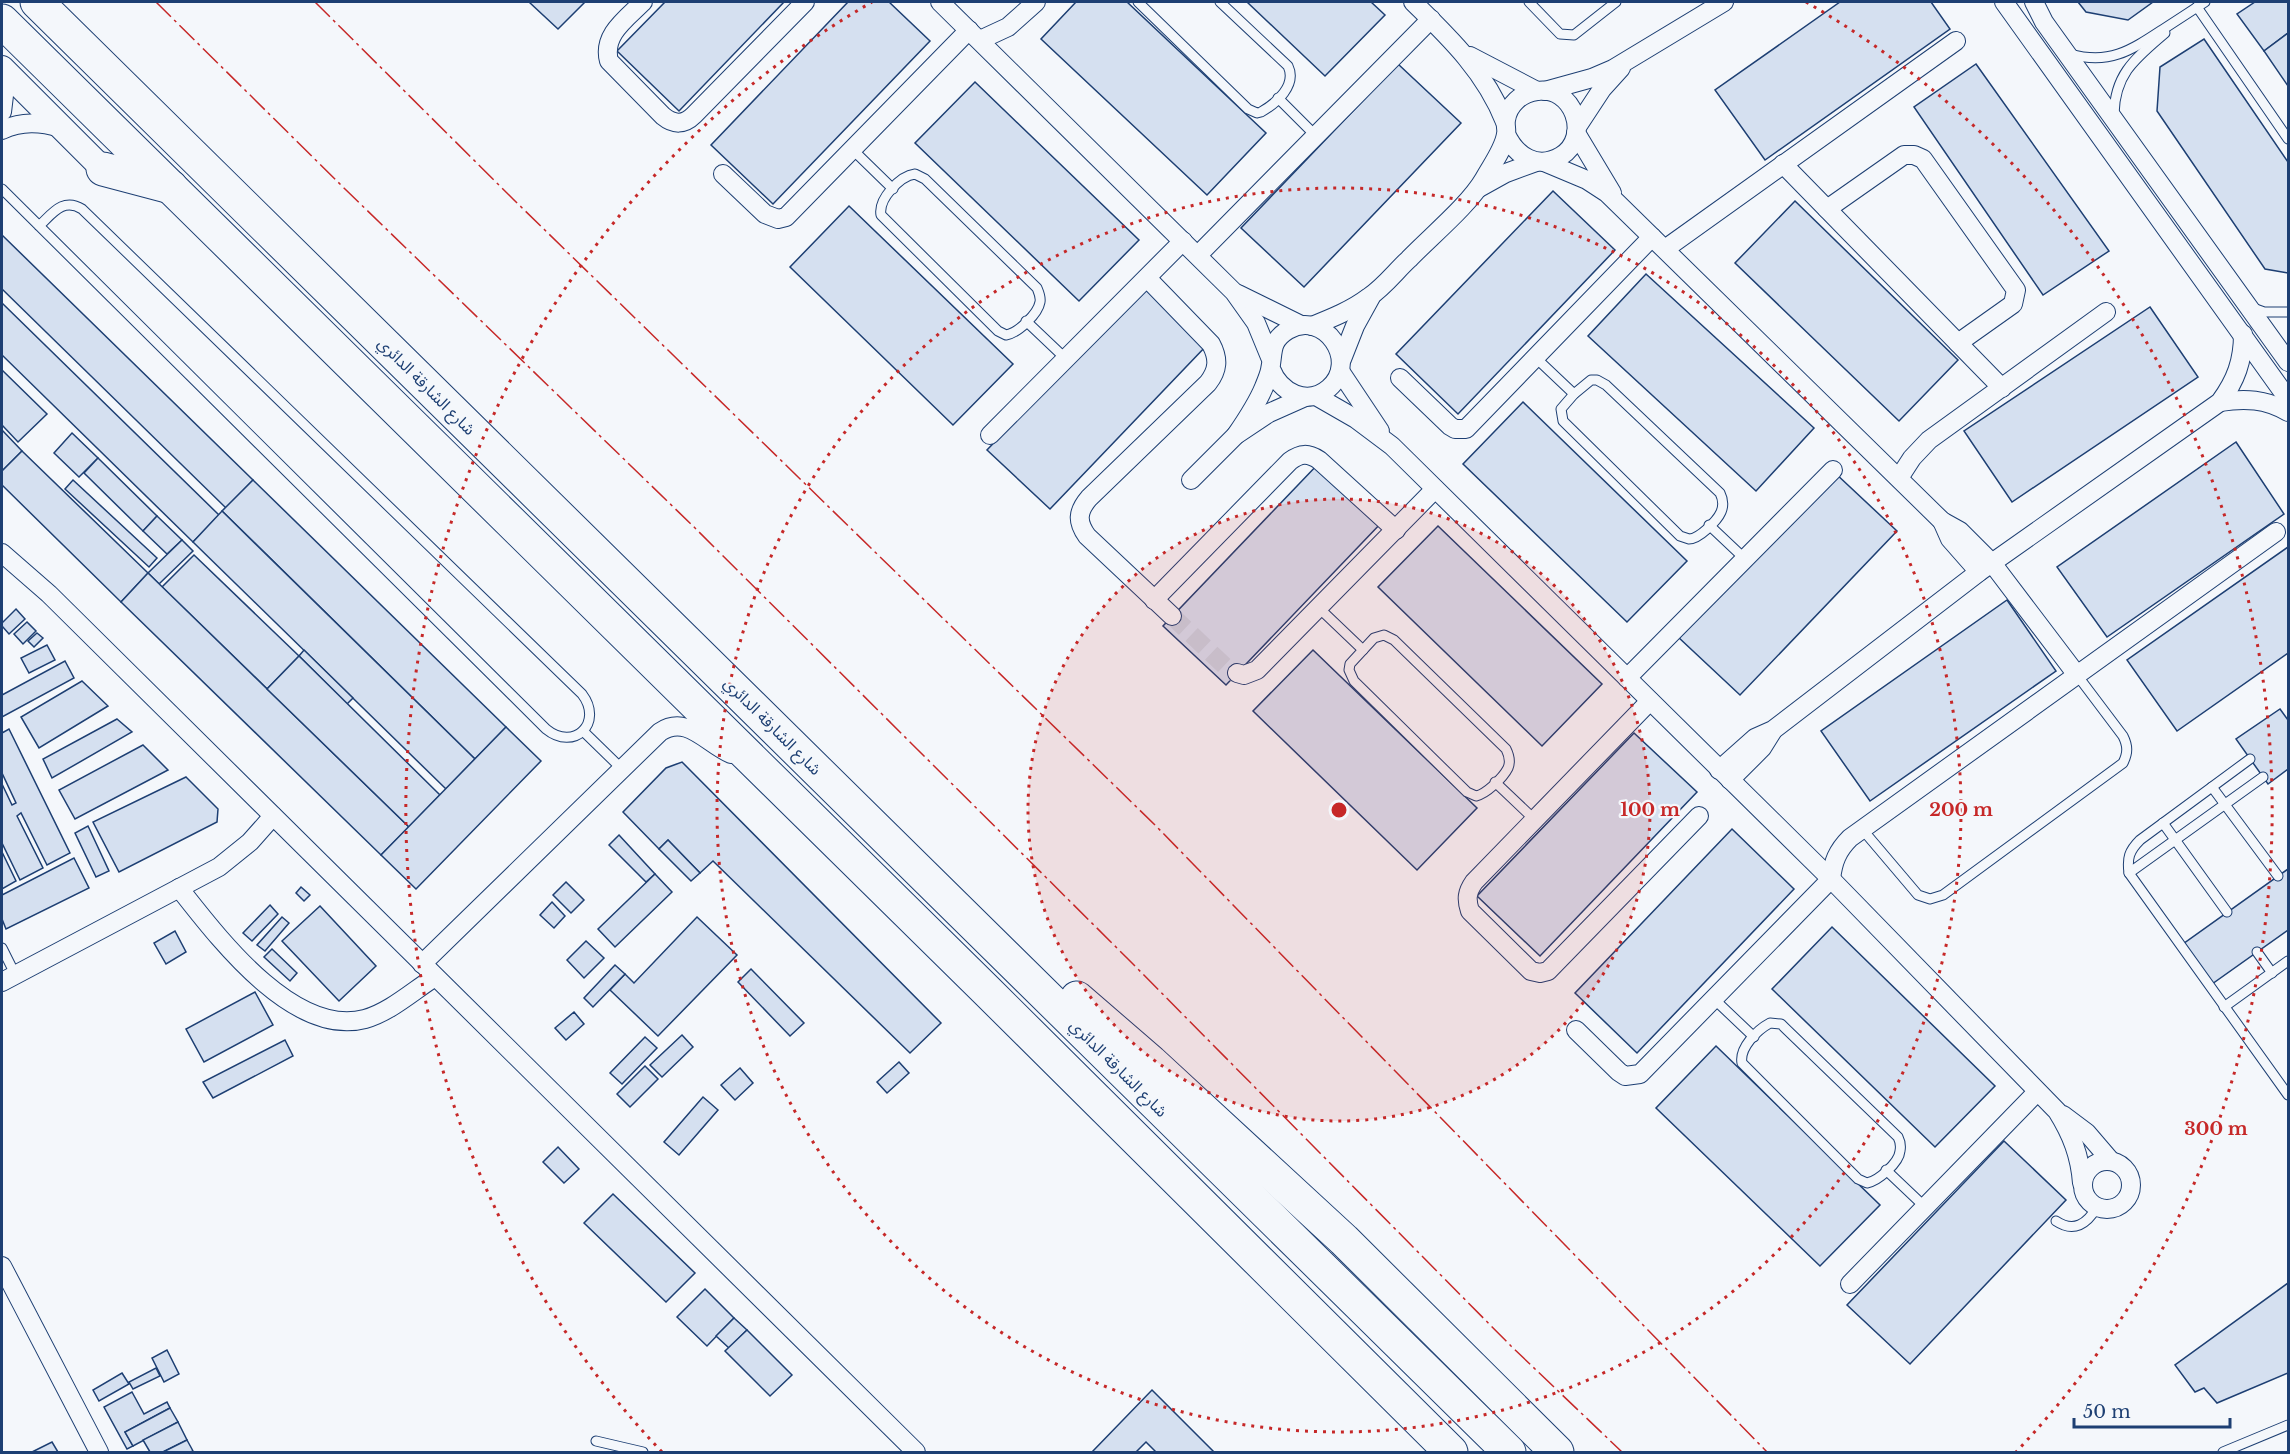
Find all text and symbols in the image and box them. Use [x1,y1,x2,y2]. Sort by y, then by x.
street label: شارع الشارقة الدائري [372,333,480,441]
street label: شارع الشارقة الدائري [718,673,826,781]
text: 100 m [1620,799,1680,821]
text: 200 m [1929,799,1993,821]
centre of rings [1329,800,1349,820]
street label: شارع الشارقة الدائري [1064,1015,1172,1123]
text: 300 m [2184,1118,2248,1140]
scale bar [2074,1391,2230,1429]
text: 50 m [2083,1401,2131,1423]

